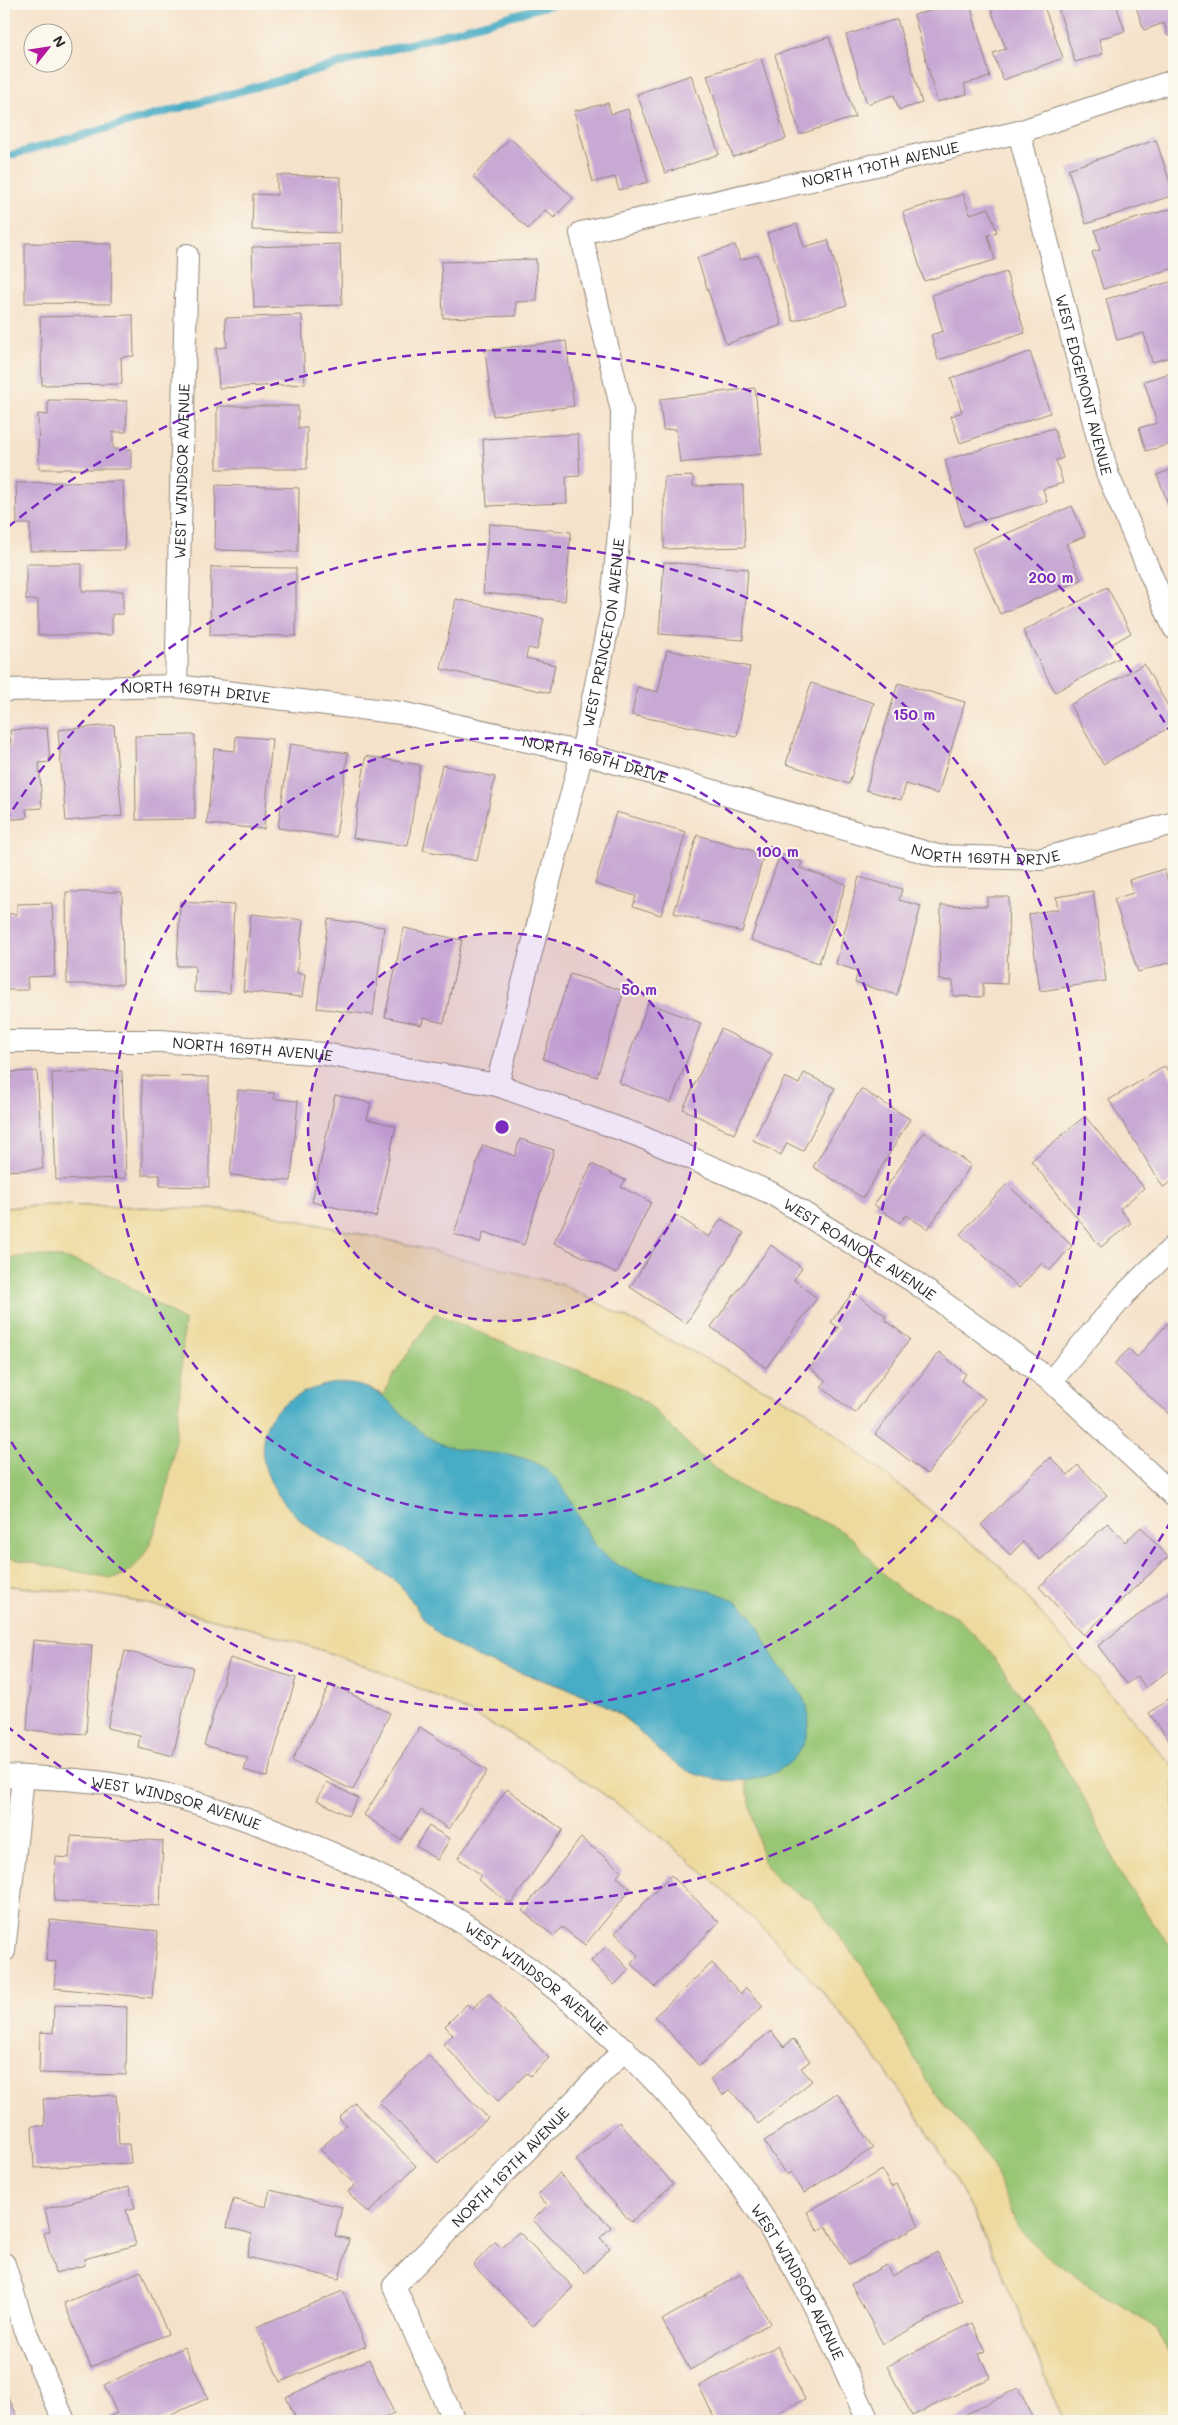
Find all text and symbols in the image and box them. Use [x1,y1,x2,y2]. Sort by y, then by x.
north arrow [22,22,72,72]
text: N [49,32,71,51]
street label: NORTH 170TH AVENUE [800,136,961,192]
street label: WEST EDGEMONT AVENUE [1051,292,1117,478]
street label: WEST WINDSOR AVENUE [169,383,194,559]
street label: WEST PRINCETON AVENUE [578,537,628,729]
text: 200 m [1029,567,1074,587]
street label: NORTH 169TH DRIVE [121,676,272,707]
text: 150 m [893,704,935,724]
street label: NORTH 169TH DRIVE [520,730,671,787]
street label: NORTH 169TH DRIVE [909,839,1063,869]
text: 100 m [755,841,799,861]
text: 50 m [621,979,657,999]
street label: NORTH 169TH AVENUE [172,1032,335,1066]
centre of rings [493,1118,511,1136]
street label: WEST ROANOKE AVENUE [780,1193,941,1305]
street label: WEST WINDSOR AVENUE [90,1771,264,1834]
street label: WEST WINDSOR AVENUE [461,1917,613,2040]
street label: NORTH 167TH AVENUE [447,2102,574,2231]
street label: WEST WINDSOR AVENUE [747,2200,849,2363]

